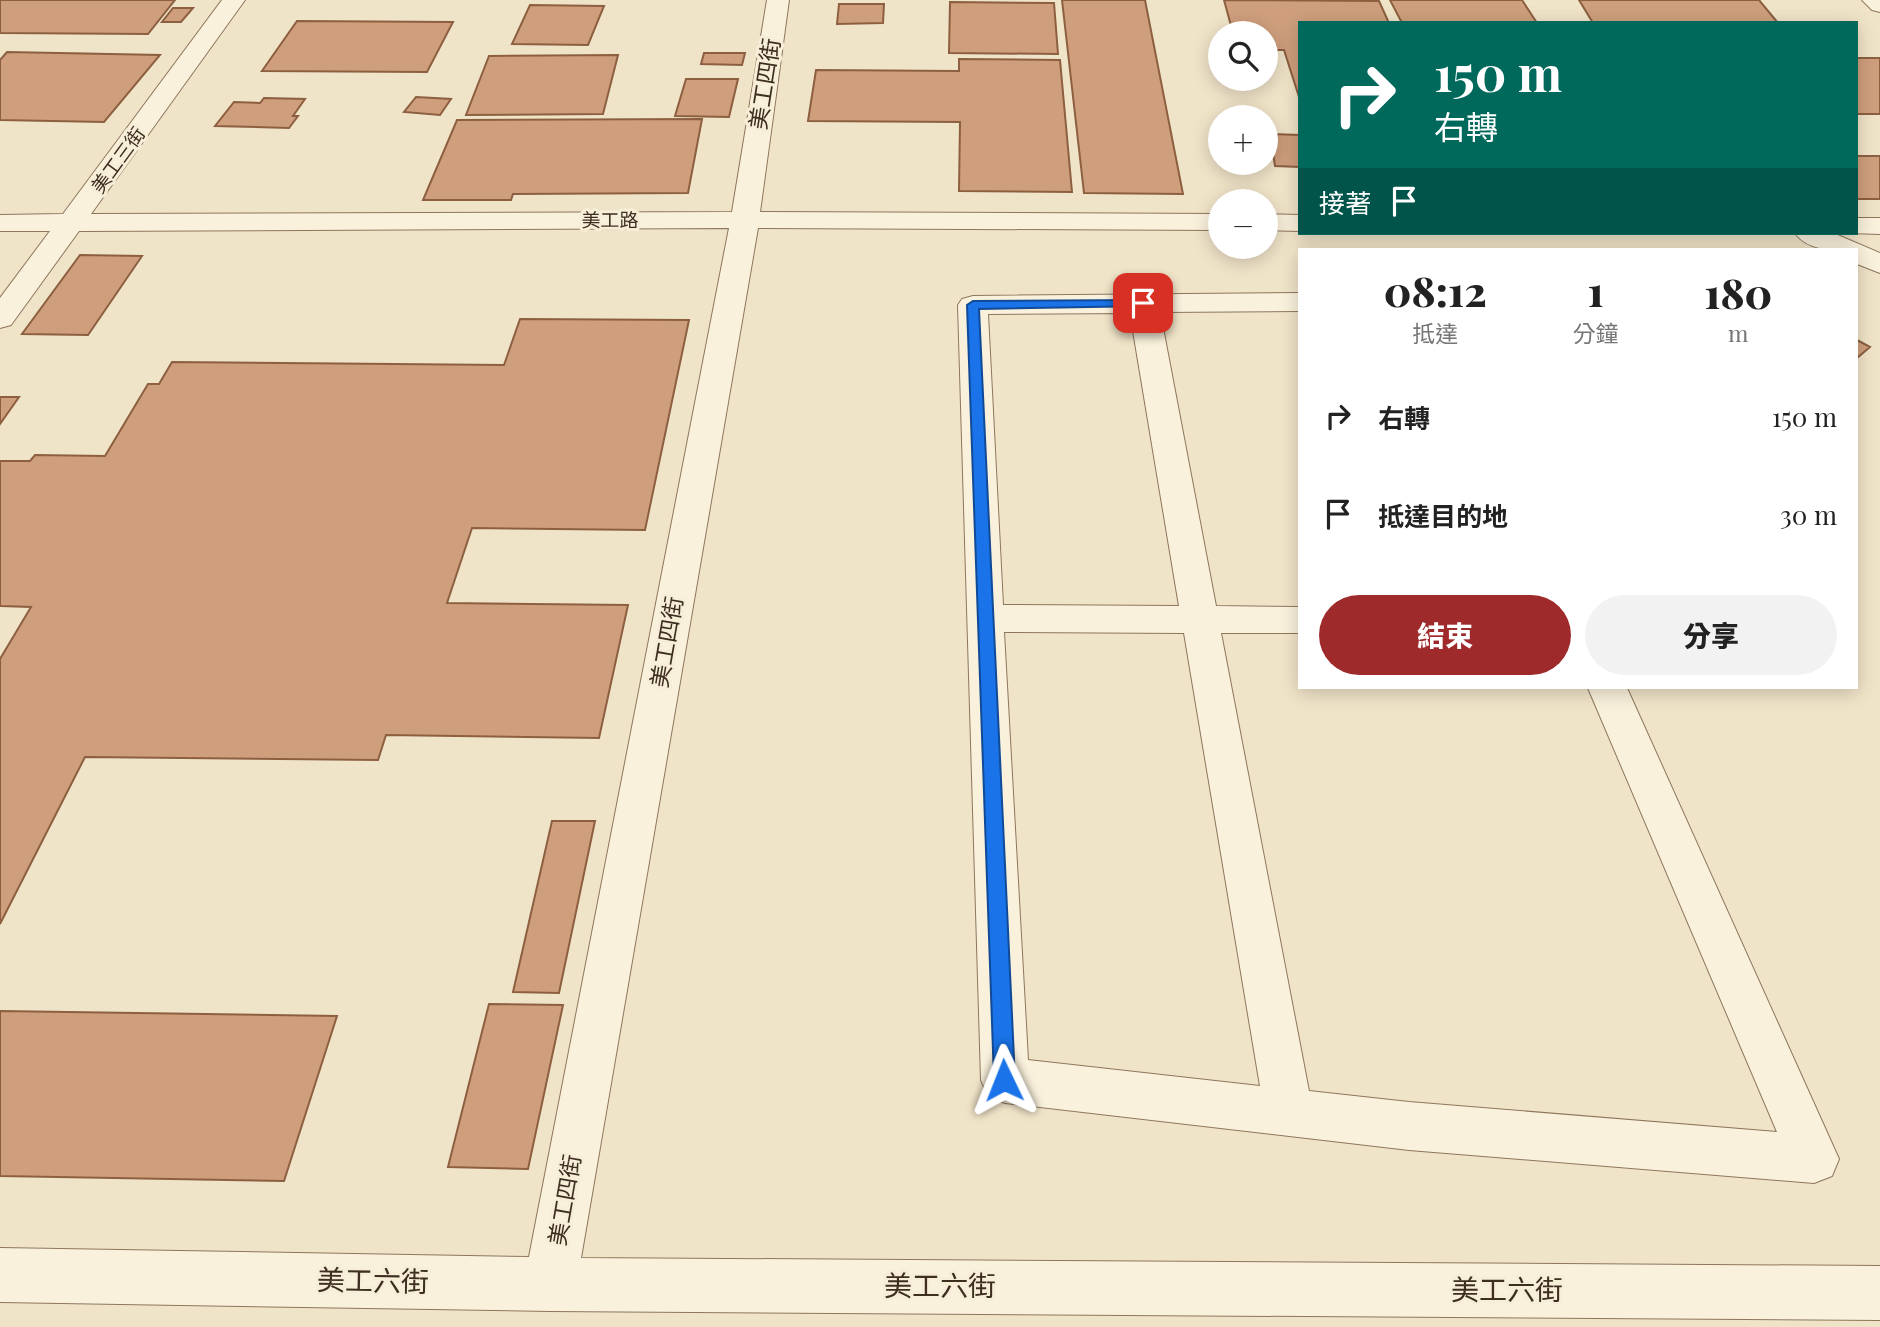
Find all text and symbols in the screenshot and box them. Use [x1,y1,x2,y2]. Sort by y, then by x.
map controls [1208,21,1278,259]
button: search [1208,21,1278,91]
street label: 美工四街 [741,36,786,132]
text: 150 m [1434,39,1562,104]
icon: right [1319,49,1410,140]
text: 右轉 [1434,104,1498,147]
button: + [1208,105,1278,175]
street label: 美工三街 [84,121,150,198]
icon: arrive [1385,182,1423,220]
text: 接著 [1319,185,1371,220]
button: − [1208,189,1278,259]
street label: 美工路 [581,206,639,232]
text: 08:12 [1384,262,1487,318]
text: 1 [1587,262,1604,318]
text: 180 [1704,264,1772,320]
pin [1113,273,1173,333]
icon: arrive [1124,284,1162,322]
text: 抵達 [1412,317,1458,348]
text: 分鐘 [1573,317,1619,348]
text: m [1728,317,1749,348]
icon: right [1319,397,1357,435]
text: 150 m [1772,399,1837,434]
text: 右轉 [1378,400,1430,435]
icon: arrive [1319,495,1357,533]
text: 30 m [1780,497,1837,532]
text: 抵達目的地 [1378,498,1508,533]
street label: 美工四街 [642,594,689,690]
button: 結束 [1319,595,1571,675]
button: 分享 [1585,595,1837,675]
position arrow [967,1043,1041,1117]
street label: 美工四街 [540,1152,587,1248]
street label: 美工六街 [317,1260,429,1299]
street label: 美工六街 [884,1266,996,1303]
street label: 美工六街 [1451,1270,1563,1307]

